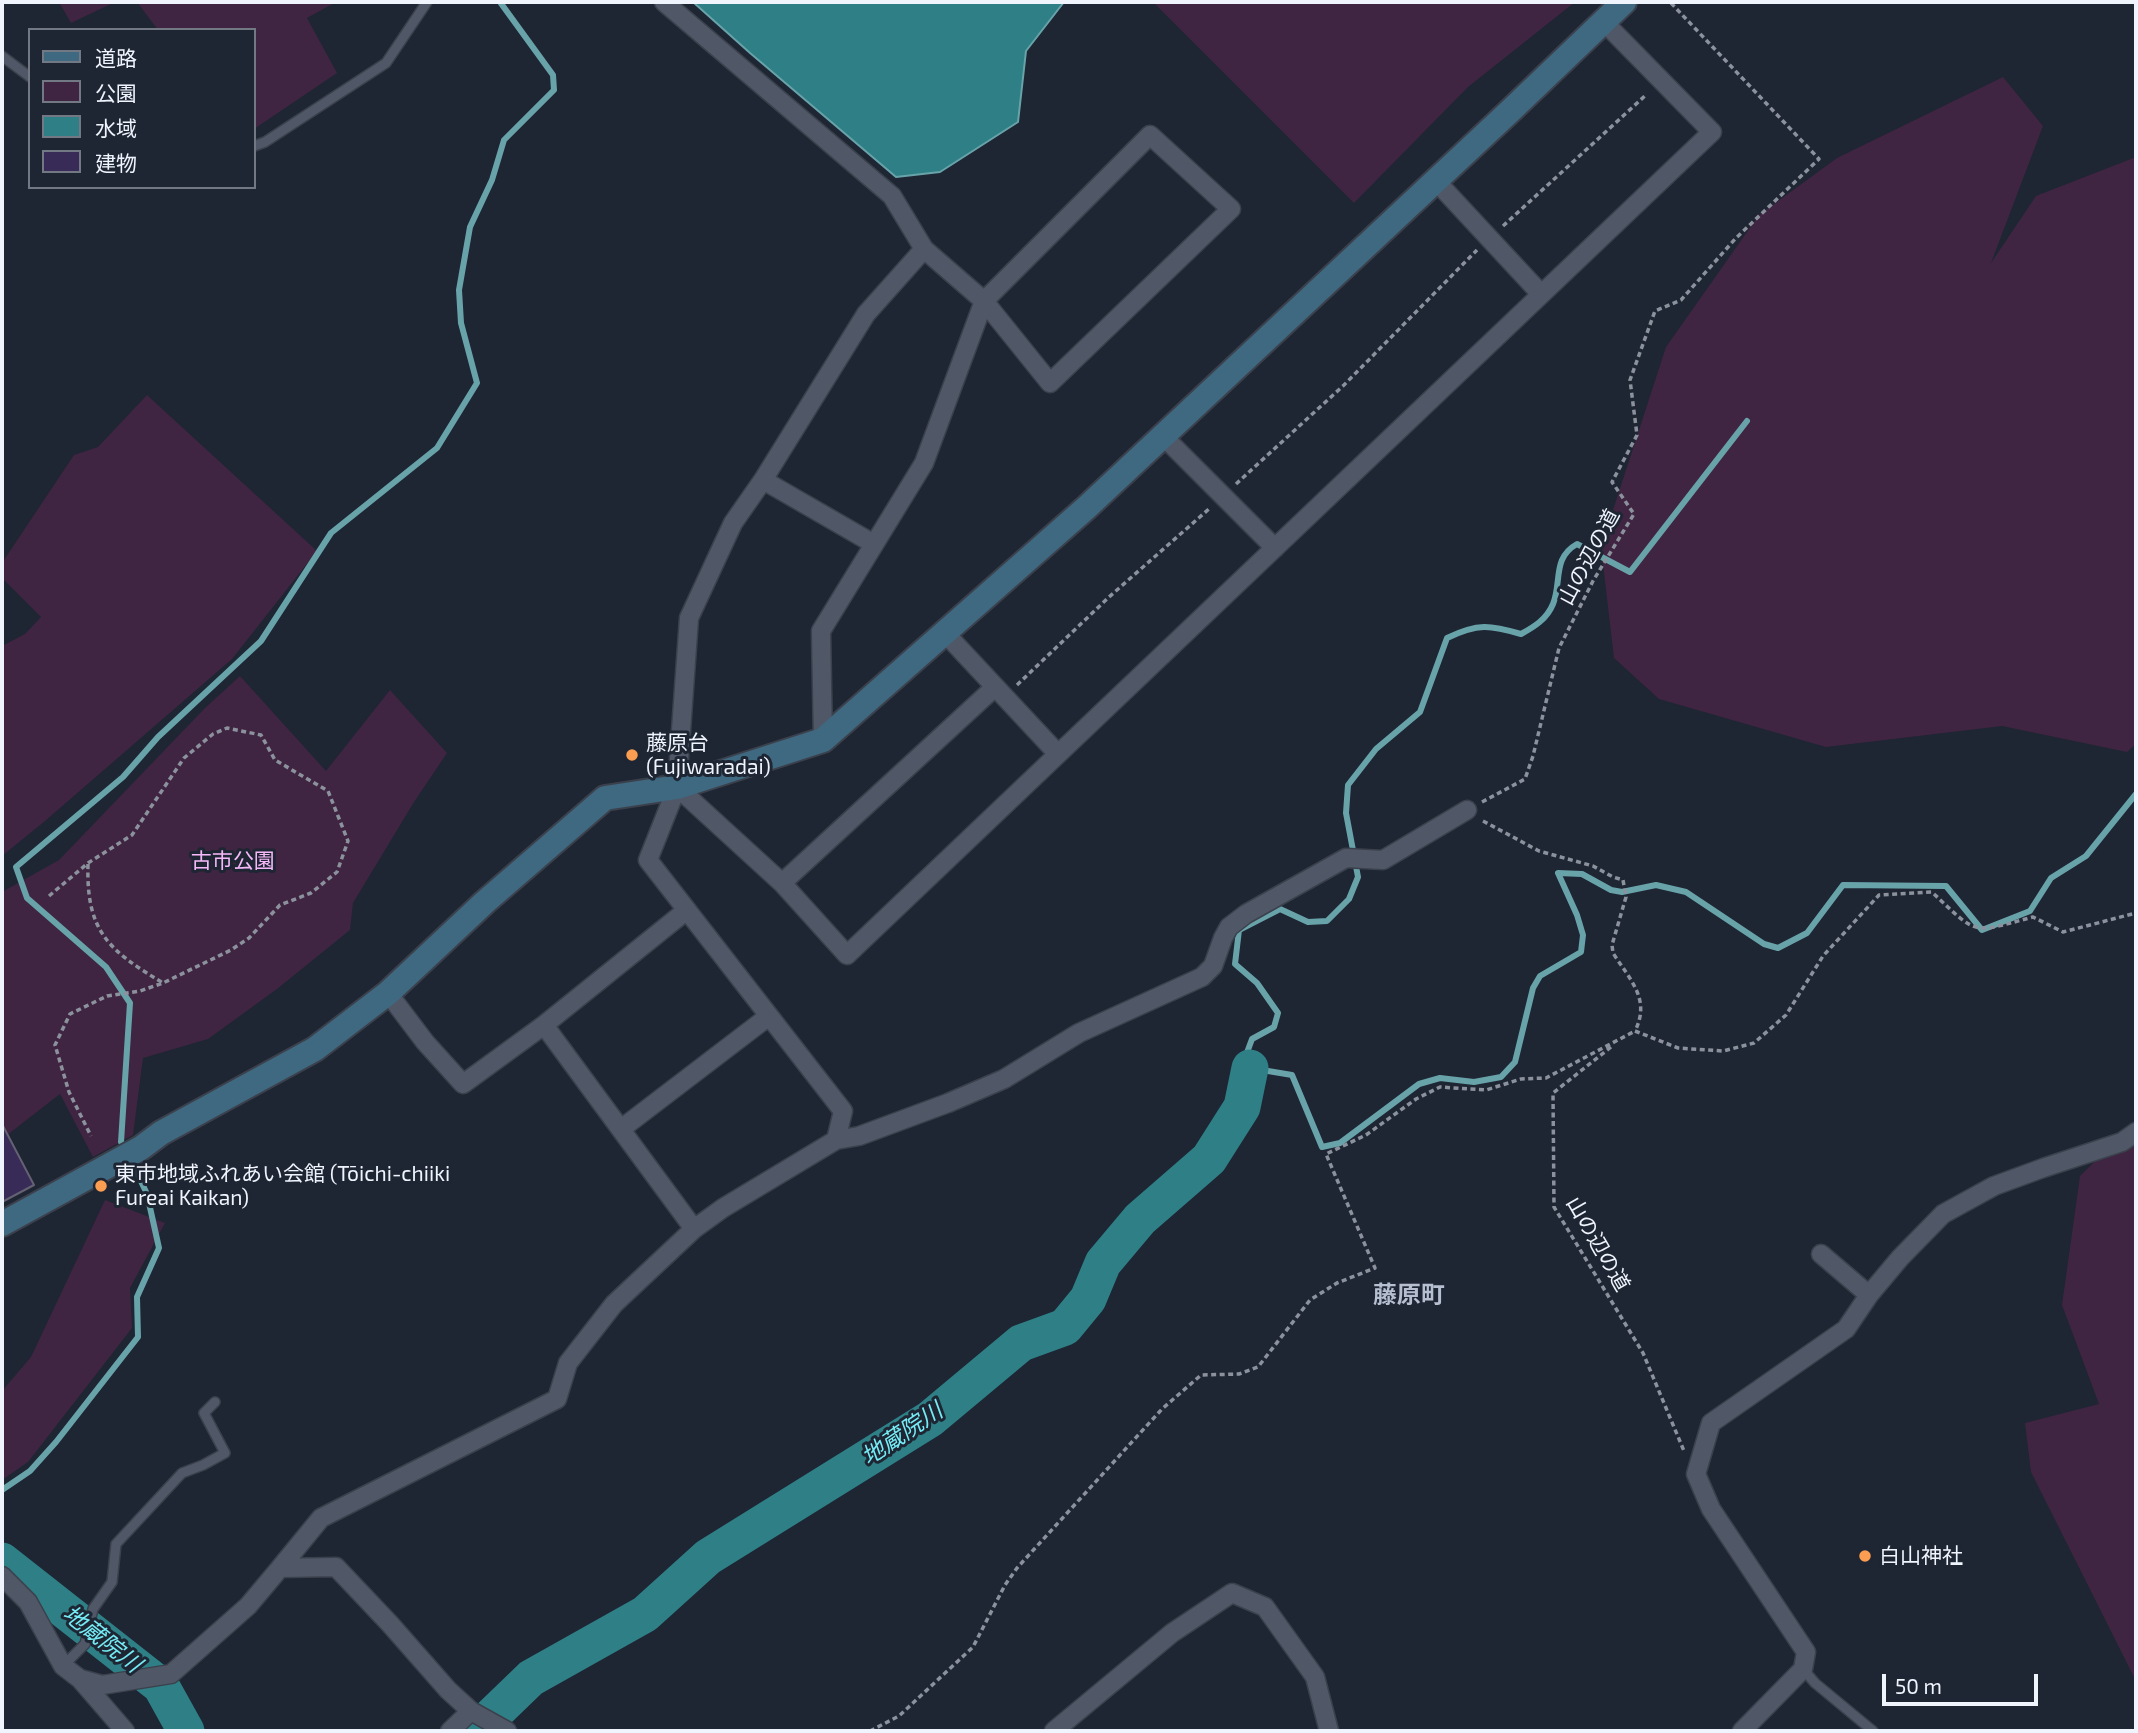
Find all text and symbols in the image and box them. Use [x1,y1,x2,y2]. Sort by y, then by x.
legend [28,28,256,189]
text: 道路 [95,45,137,70]
text: 公園 [95,80,137,105]
text: 水域 [95,115,137,140]
text: 建物 [95,150,137,175]
street label: 山の辺の道 [1553,505,1625,609]
place label: 藤原台 (Fujiwaradai) [646,730,771,780]
marker: 藤原台 (Fujiwaradai) [624,747,640,763]
park label: 古市公園 [191,848,275,874]
place label: 東市地域ふれあい会館 (Tōichi-chiiki Fureai Kaikan) [115,1161,450,1211]
marker: 東市地域ふれあい会館 (Tōichi-chiiki Fureai Kaikan) [93,1178,109,1194]
street label: 山の辺の道 [1561,1192,1635,1296]
district label: 藤原町 [1373,1281,1445,1309]
water label: 地蔵院川 [856,1397,948,1471]
place label: 白山神社 [1879,1543,1963,1569]
marker: 白山神社 [1857,1548,1873,1564]
water label: 地蔵院川 [57,1600,147,1678]
scale bar [1886,1660,2042,1704]
text: 50 m [1895,1673,1942,1698]

